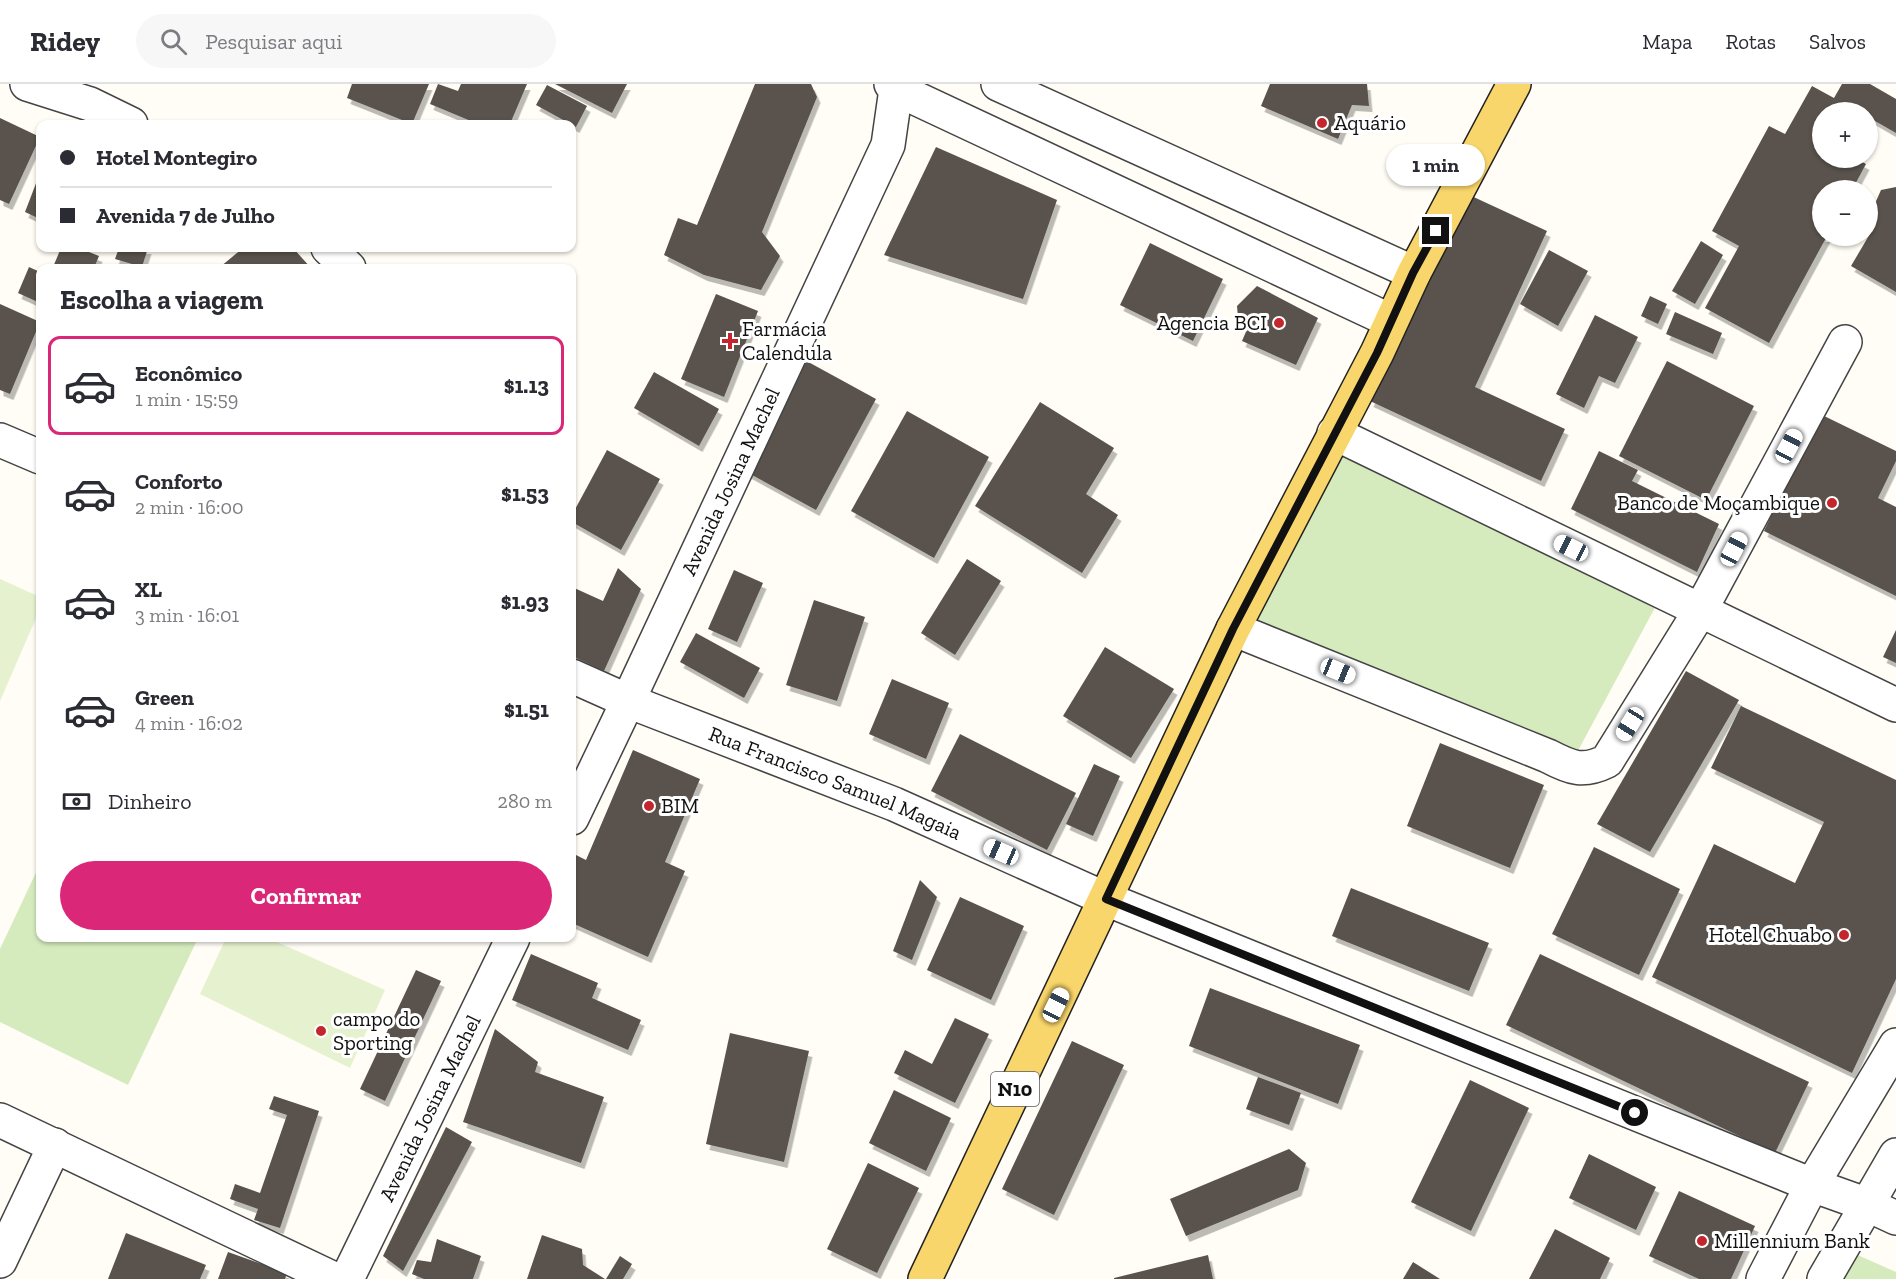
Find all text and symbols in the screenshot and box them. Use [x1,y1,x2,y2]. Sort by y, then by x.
search box [136,14,556,68]
text: Ridey [30,25,100,58]
icon: search [157,25,190,58]
text: Pesquisar aqui [205,28,343,55]
text: Mapa [1642,29,1692,54]
text: Rotas [1725,29,1776,54]
text: Salvos [1809,29,1866,54]
map controls [1812,102,1878,246]
button: + [1812,102,1878,168]
place label: Aquário [1334,110,1406,135]
marker: Aquário [1315,116,1329,130]
text: Hotel Montegiro [96,144,257,171]
callout: 1 min [1386,144,1486,186]
text: 1 min [1412,153,1459,177]
button: − [1812,180,1878,246]
text: Avenida 7 de Julho [96,202,275,229]
route end [1422,217,1449,244]
text: Escolha a viagem [60,284,263,316]
place label: Agencia BCI [1157,310,1267,335]
place label: Farmácia Calendula [742,316,832,365]
marker: Agencia BCI [1272,316,1286,330]
marker: Farmácia Calendula [723,334,737,348]
icon: car [63,359,117,413]
text: Econômico [135,360,242,387]
text: $1.13 [504,372,549,399]
street label: Avenida Josina Machel [676,383,785,579]
text: 1 min · 15:59 [135,387,238,411]
car [1773,426,1805,466]
icon: car [63,467,117,521]
text: Conforto [135,468,223,495]
text: $1.53 [501,480,549,507]
place label: Banco de Moçambique [1617,490,1820,515]
text: 2 min · 16:00 [135,495,243,519]
marker: Banco de Moçambique [1825,496,1839,510]
car [1718,529,1750,569]
car [1551,532,1591,564]
icon: car [63,575,117,629]
text: XL [135,576,162,603]
text: $1.93 [501,588,549,615]
text: 3 min · 16:01 [135,603,239,627]
car [1318,656,1358,686]
icon: car [63,683,117,737]
text: Green [135,684,194,711]
text: $1.51 [504,696,549,723]
car [1613,704,1647,744]
text: 4 min · 16:02 [135,711,243,735]
street label: Rua Francisco Samuel Magaia [705,720,966,845]
icon: cash [60,785,93,818]
text: Dinheiro [108,788,192,815]
text: 280 m [498,789,552,813]
place label: BIM [661,793,699,818]
marker: BIM [642,799,656,813]
car [981,836,1021,868]
button: Confirmar [60,861,552,930]
place label: Hotel Chuabo [1709,922,1832,947]
marker: Hotel Chuabo [1837,928,1851,942]
car [1040,985,1072,1025]
place label: campo do Sporting [333,1006,420,1055]
street label: Avenida Josina Machel [374,1010,486,1205]
marker: campo do Sporting [314,1024,328,1038]
road number: N10 [991,1072,1039,1106]
route start [1621,1099,1648,1126]
place label: Millennium Bank [1714,1228,1870,1253]
marker: Millennium Bank [1695,1234,1709,1248]

